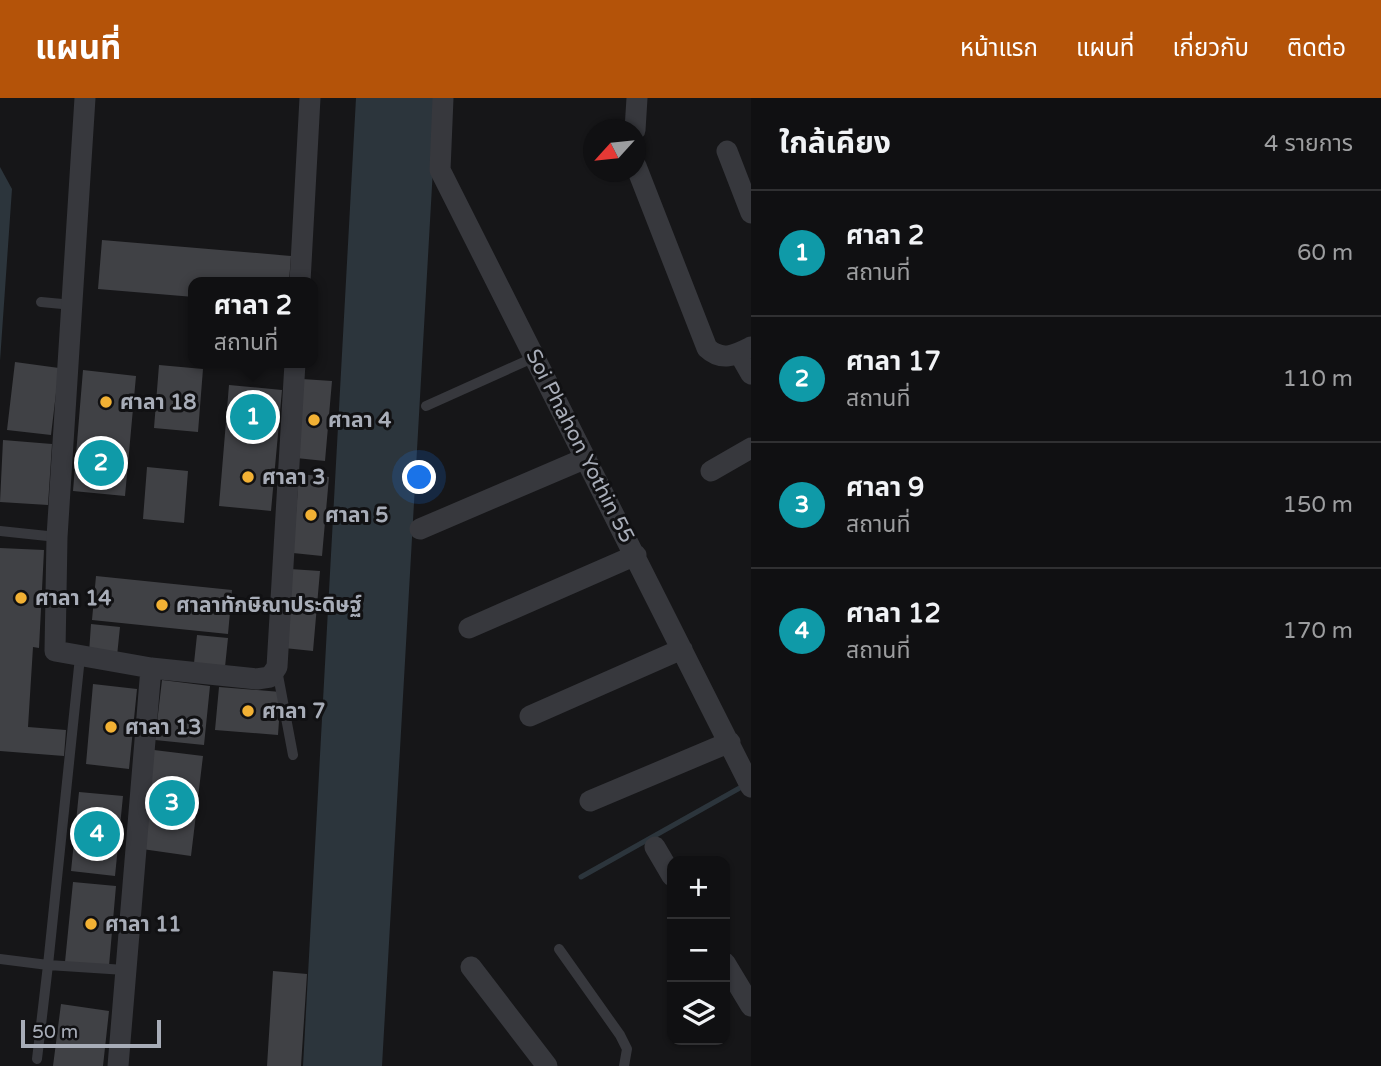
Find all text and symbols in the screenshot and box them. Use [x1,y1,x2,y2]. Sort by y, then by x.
text: แผนที่ [35,29,121,68]
text: หน้าแรก [960,34,1038,63]
text: แผนที่ [1076,34,1134,63]
text: เกี่ยวกับ [1172,34,1249,63]
text: ติดต่อ [1287,34,1346,63]
north arrow [583,119,646,182]
text: ใกล้เคียง [779,125,891,162]
text: 4 รายการ [1264,130,1353,158]
text: ศาลา 2 [846,220,924,251]
text: 1 [795,239,809,267]
text: 60 m [1297,239,1353,267]
text: สถานที่ [846,259,910,287]
popup [188,277,318,368]
text: ศาลา 2 [214,290,292,321]
text: สถานที่ [214,329,278,357]
street label: Soi Phahon Yothin 55 [520,345,640,547]
text: ศาลา 17 [846,346,941,377]
text: 2 [795,365,809,393]
text: 110 m [1283,365,1353,393]
text: สถานที่ [846,385,910,413]
place label: ศาลา 18 [120,390,197,415]
pin: 1 [230,391,276,443]
marker: ศาลา 18 [98,394,114,410]
place label: ศาลา 4 [328,408,391,433]
marker: ศาลา 4 [306,412,322,428]
pin: 2 [78,437,124,489]
your location [402,460,436,494]
place label: ศาลา 3 [262,465,325,490]
marker: ศาลา 3 [240,469,256,485]
text: ศาลา 9 [846,472,924,503]
text: 3 [795,491,809,519]
text: 150 m [1283,491,1353,519]
place label: ศาลา 5 [325,503,388,528]
marker: ศาลา 5 [303,507,319,523]
text: สถานที่ [846,511,910,539]
place label: ศาลา 14 [35,586,112,611]
marker: ศาลา 14 [13,590,29,606]
place label: ศาลาทักษิณาประดิษฐ์ [176,593,362,618]
marker: ศาลาทักษิณาประดิษฐ์ [154,597,170,613]
text: ศาลา 12 [846,598,941,629]
text: 4 [795,617,809,645]
text: 170 m [1283,617,1353,645]
text: สถานที่ [846,637,910,665]
place label: ศาลา 7 [262,699,325,724]
marker: ศาลา 7 [240,703,256,719]
place label: ศาลา 13 [125,715,202,740]
marker: ศาลา 13 [103,719,119,735]
pin: 3 [149,777,195,829]
pin: 4 [74,808,120,860]
map controls [667,856,730,1045]
button: + [667,856,730,919]
place label: ศาลา 11 [105,912,182,937]
marker: ศาลา 11 [83,916,99,932]
button: − [667,919,730,982]
button: layers [667,982,730,1045]
scale bar [21,1017,161,1049]
text: 50 m [32,1021,78,1043]

